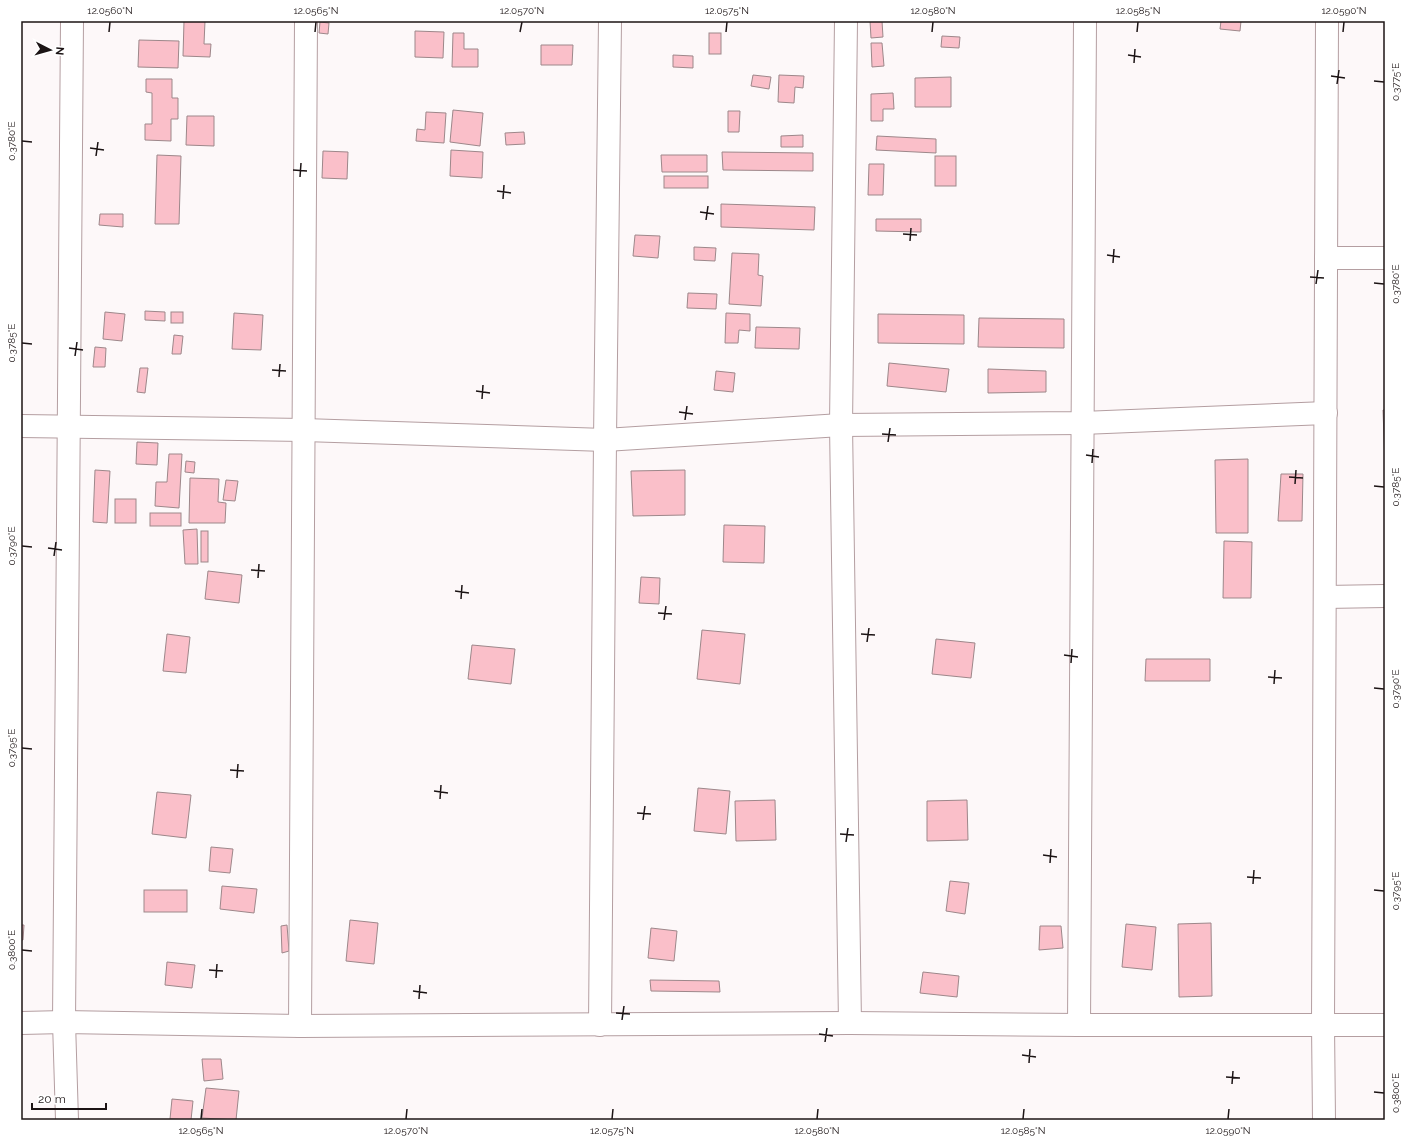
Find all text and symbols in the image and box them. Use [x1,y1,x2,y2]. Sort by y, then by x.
text: 12.0560°N [87,5,133,16]
text: 12.0565°N [294,5,338,16]
text: 12.0570°N [500,5,544,16]
text: 12.0575°N [705,5,749,16]
text: 12.0580°N [910,5,956,16]
text: 12.0585°N [1116,5,1160,16]
text: 12.0590°N [1321,5,1367,16]
north arrow [30,30,70,70]
text: N [53,46,66,56]
text: 0.3775°E [1390,63,1401,101]
text: 0.3780°E [6,121,17,161]
text: 0.3780°E [1390,264,1401,304]
text: 0.3785°E [6,324,17,362]
text: 0.3785°E [1390,468,1401,506]
text: 0.3790°E [6,526,17,566]
text: 0.3790°E [1390,669,1401,709]
text: 0.3795°E [6,729,17,767]
text: 0.3795°E [1390,872,1401,910]
text: 0.3800°E [6,930,17,970]
text: 0.3800°E [1390,1073,1401,1113]
scale bar [32,1085,106,1111]
text: 20 m [38,1092,66,1106]
text: 12.0565°N [179,1125,223,1136]
text: 12.0570°N [384,1125,428,1136]
text: 12.0575°N [590,1125,634,1136]
text: 12.0580°N [794,1125,840,1136]
text: 12.0585°N [1001,1125,1045,1136]
text: 12.0590°N [1205,1125,1251,1136]

